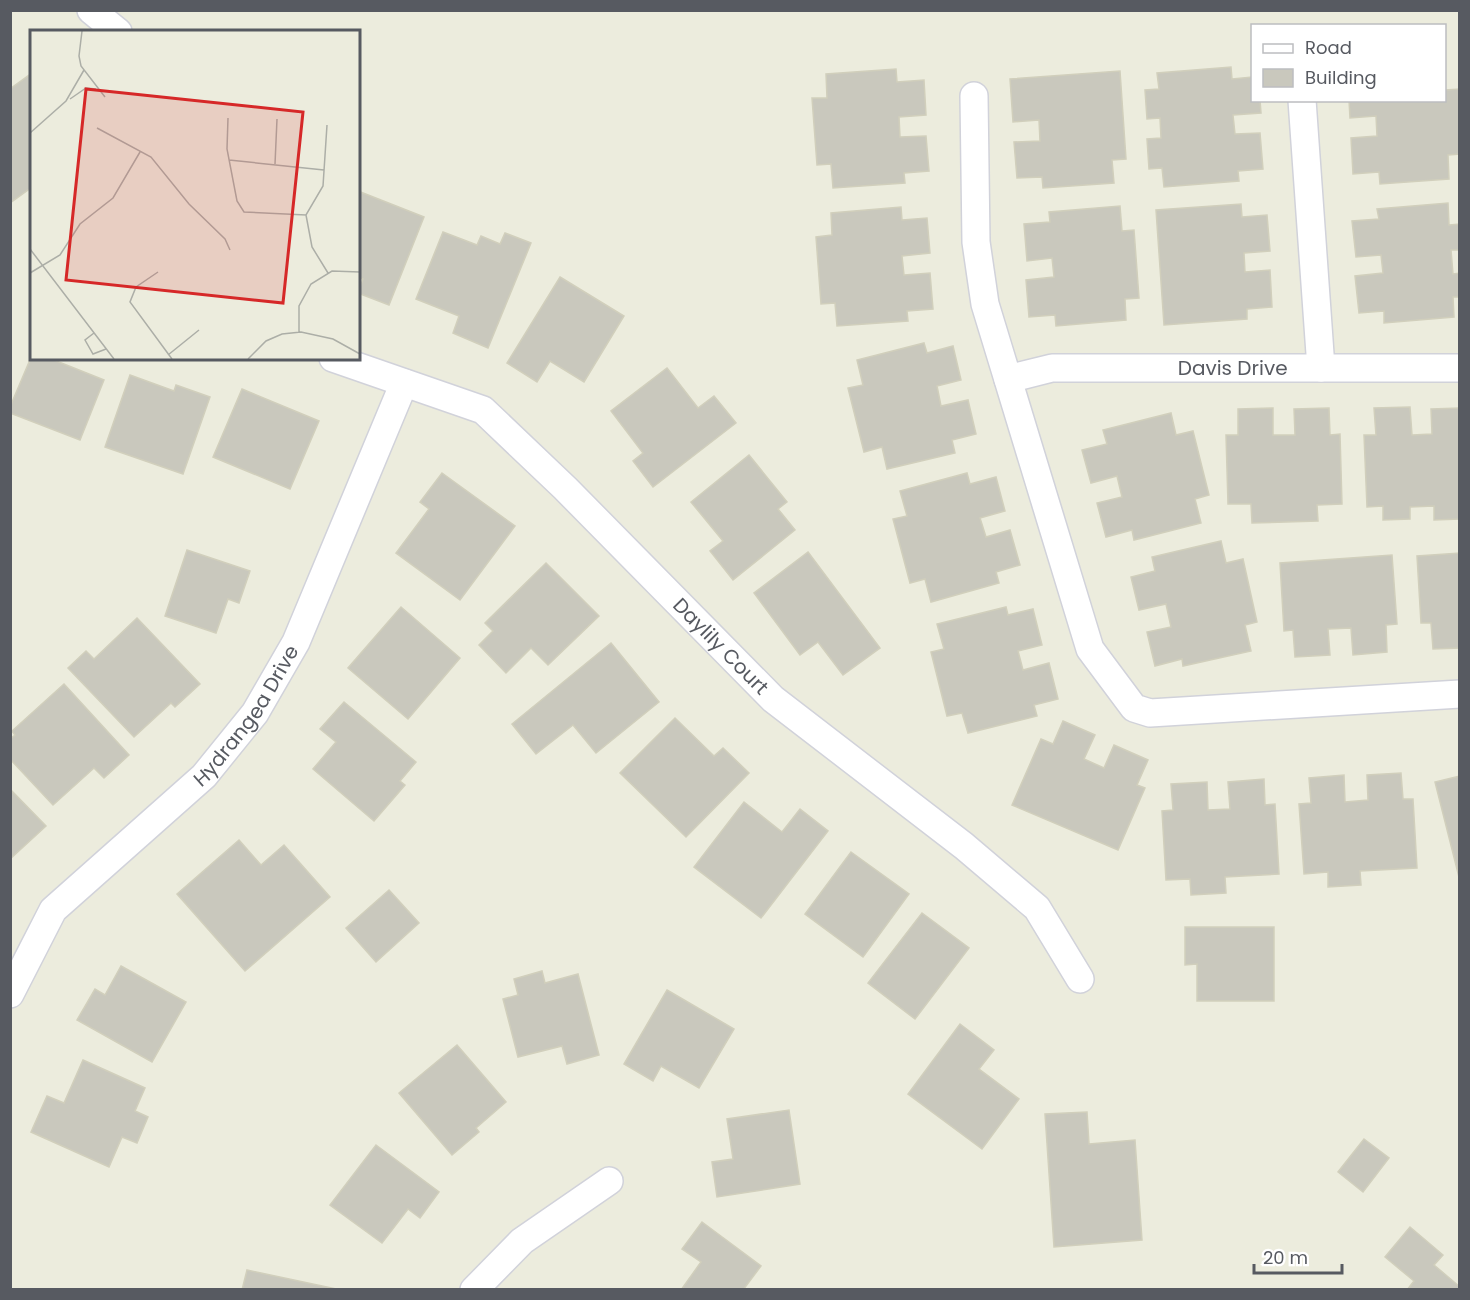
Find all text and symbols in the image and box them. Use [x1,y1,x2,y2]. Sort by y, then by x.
legend [1251,24,1446,102]
inset map [30,30,360,360]
text: Road [1305,35,1352,60]
text: Building [1305,65,1377,90]
street label: Davis Drive [1178,354,1288,382]
street label: Daylily Court [667,591,775,701]
street label: Hydrangea Drive [187,640,305,793]
scale bar [1254,1237,1342,1275]
text: 20 m [1263,1245,1308,1270]

